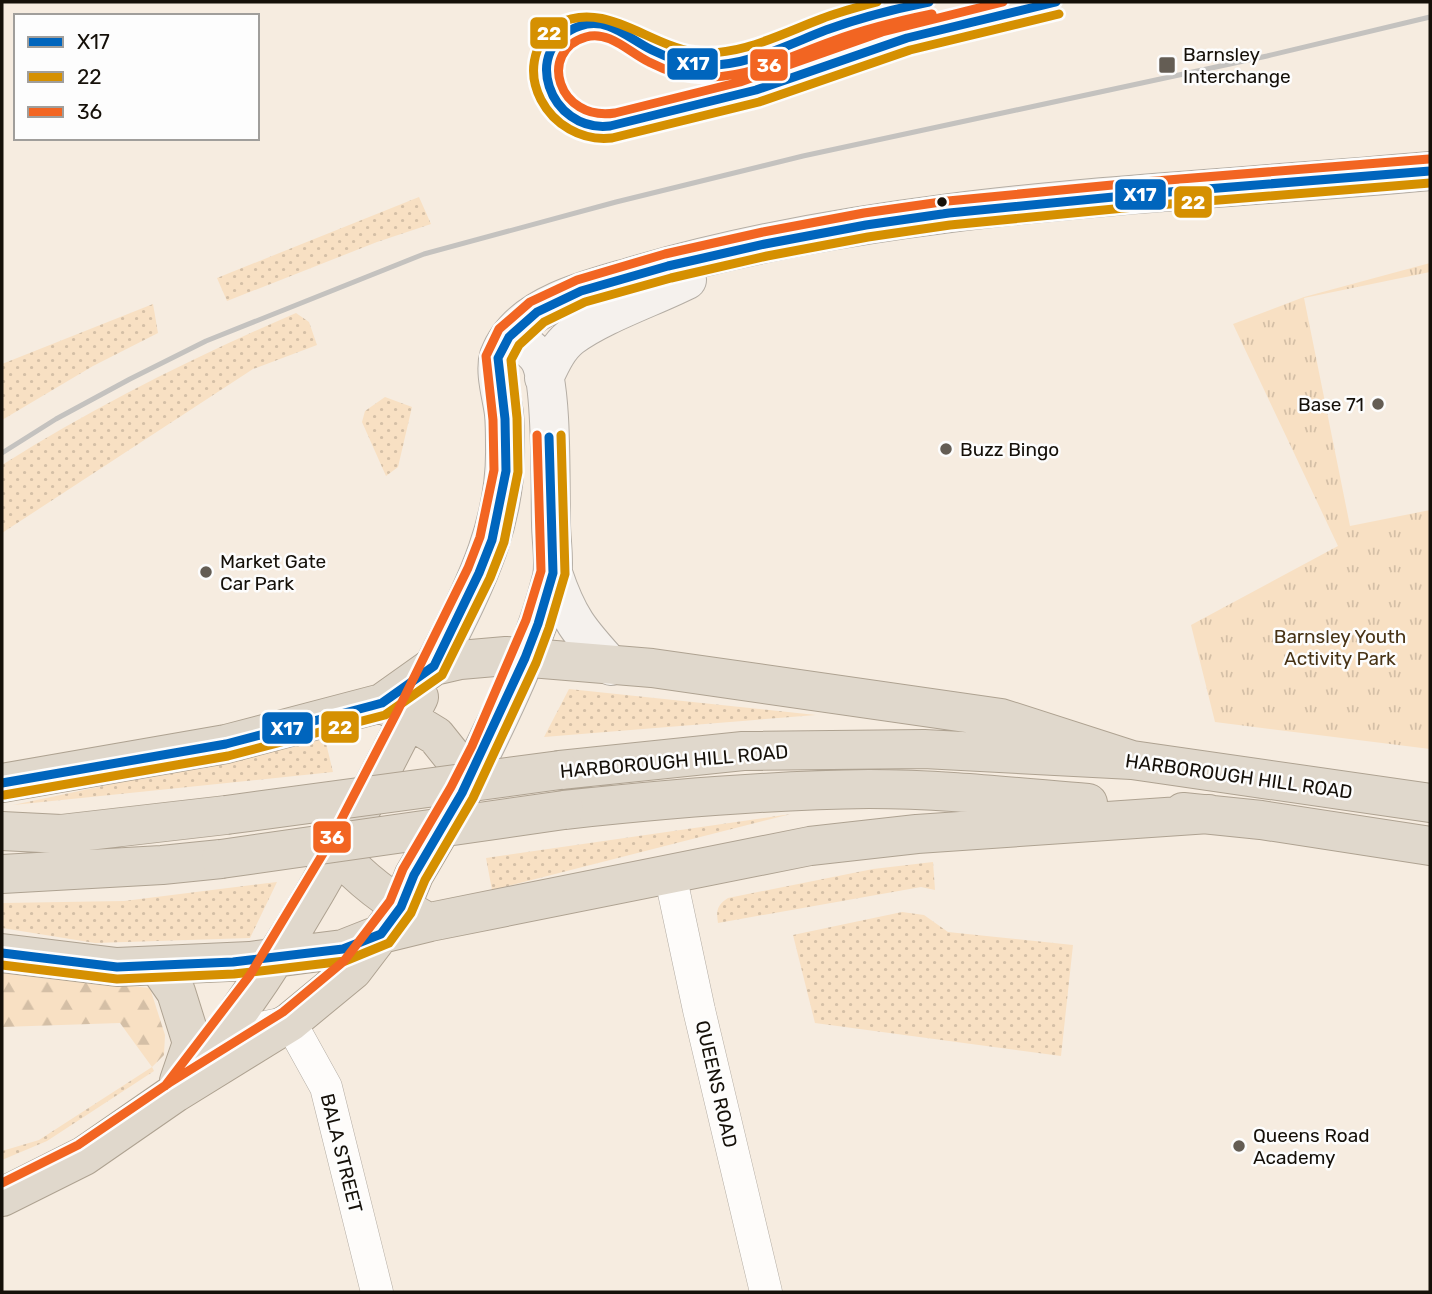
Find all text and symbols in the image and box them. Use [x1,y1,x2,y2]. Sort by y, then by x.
legend [14,14,259,140]
line badge: 22 [529,16,569,50]
text: 22 [537,22,561,45]
text: X17 [77,29,110,54]
place label: Barnsley Interchange [1183,43,1291,88]
line badge: X17 [666,47,719,81]
line badge: 36 [749,48,789,82]
text: X17 [676,52,710,75]
text: 36 [757,54,781,77]
marker: Barnsley Interchange [1157,55,1177,75]
text: 22 [77,64,102,89]
text: 36 [77,99,102,124]
line badge: X17 [1114,178,1167,211]
text: X17 [1123,183,1157,206]
line badge: 22 [1173,185,1213,219]
text: 22 [1181,191,1205,214]
unlabelled marker [935,195,949,209]
place label: Base 71 [1298,393,1364,416]
marker: Base 71 [1370,396,1386,412]
place label: Buzz Bingo [960,438,1059,461]
marker: Buzz Bingo [938,441,954,457]
place label: Market Gate Car Park [220,550,326,595]
marker: Market Gate Car Park [198,564,214,580]
park label: Barnsley Youth Activity Park [1274,625,1406,670]
line badge: 22 [320,710,360,744]
line badge: X17 [261,711,314,745]
text: 22 [328,716,352,739]
text: X17 [270,717,304,740]
street label: HARBOROUGH HILL ROAD [559,740,789,783]
street label: HARBOROUGH HILL ROAD [1124,749,1354,804]
line badge: 36 [312,820,352,854]
text: 36 [320,826,344,849]
street label: QUEENS ROAD [691,1018,742,1150]
street label: BALA STREET [316,1091,367,1215]
place label: Queens Road Academy [1253,1124,1369,1169]
marker: Queens Road Academy [1231,1138,1247,1154]

